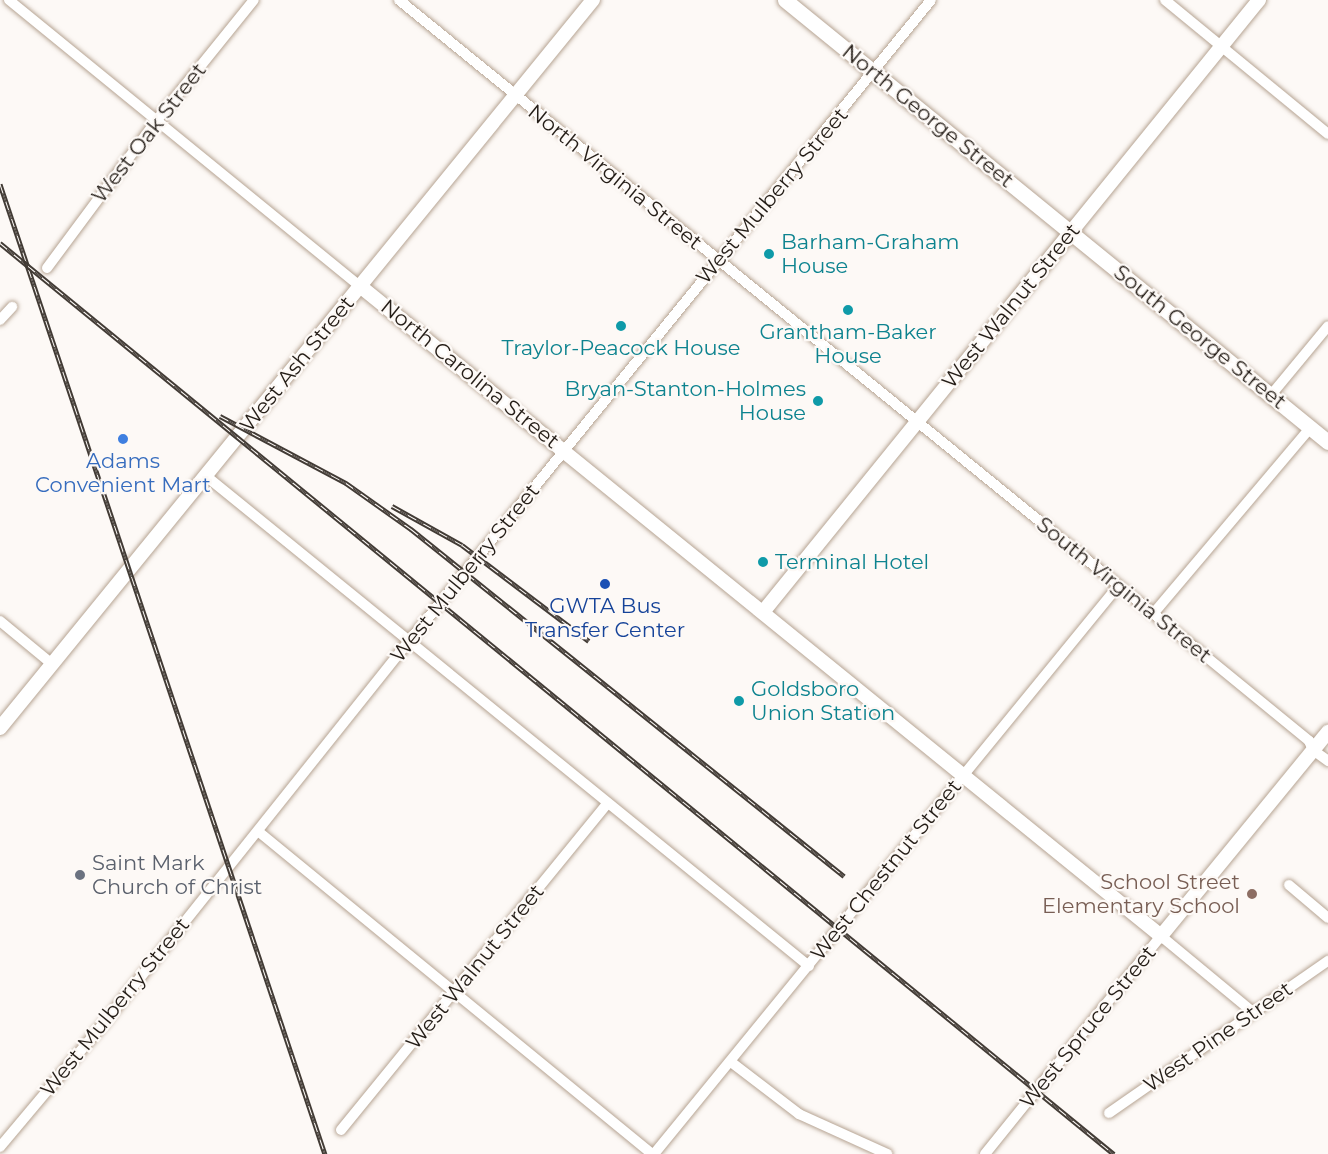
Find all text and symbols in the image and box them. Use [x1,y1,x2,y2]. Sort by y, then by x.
street label: North George Street [837,39,1019,193]
street label: West Oak Street [87,58,211,208]
street label: North Virginia Street [523,99,707,255]
street label: West Mulberry Street [691,103,853,289]
street label: West Walnut Street [937,218,1085,394]
place label: Barham-Graham House [781,229,960,279]
marker: Barham-Graham House [762,247,776,261]
street label: South George Street [1109,260,1291,414]
street label: West Ash Street [234,291,360,437]
street label: North Carolina Street [376,294,564,454]
marker: Grantham-Baker House [841,303,855,317]
marker: Traylor-Peacock House [614,319,628,333]
place label: Grantham-Baker House [759,319,937,369]
place label: Traylor-Peacock House [501,335,741,361]
place label: Bryan-Stanton-Holmes House [564,376,806,426]
marker: Bryan-Stanton-Holmes House [811,394,825,408]
marker: Adams Convenient Mart [116,432,130,446]
place label: Adams Convenient Mart [35,448,211,498]
street label: West Mulberry Street [385,479,545,667]
street label: South Virginia Street [1031,512,1217,668]
place label: Terminal Hotel [775,549,929,575]
marker: Terminal Hotel [756,555,770,569]
marker: GWTA Bus Transfer Center [598,577,612,591]
place label: GWTA Bus Transfer Center [525,593,685,643]
place label: Goldsboro Union Station [751,676,895,726]
marker: Goldsboro Union Station [732,694,746,708]
street label: West Chestnut Street [805,774,967,966]
place label: Saint Mark Church of Christ [92,850,262,900]
marker: Saint Mark Church of Christ [73,868,87,882]
place label: School Street Elementary School [1042,869,1240,919]
street label: West Walnut Street [401,879,549,1055]
marker: School Street Elementary School [1245,887,1259,901]
street label: West Mulberry Street [35,913,195,1101]
street label: West Spruce Street [1015,941,1161,1113]
street label: West Pine Street [1139,976,1297,1098]

